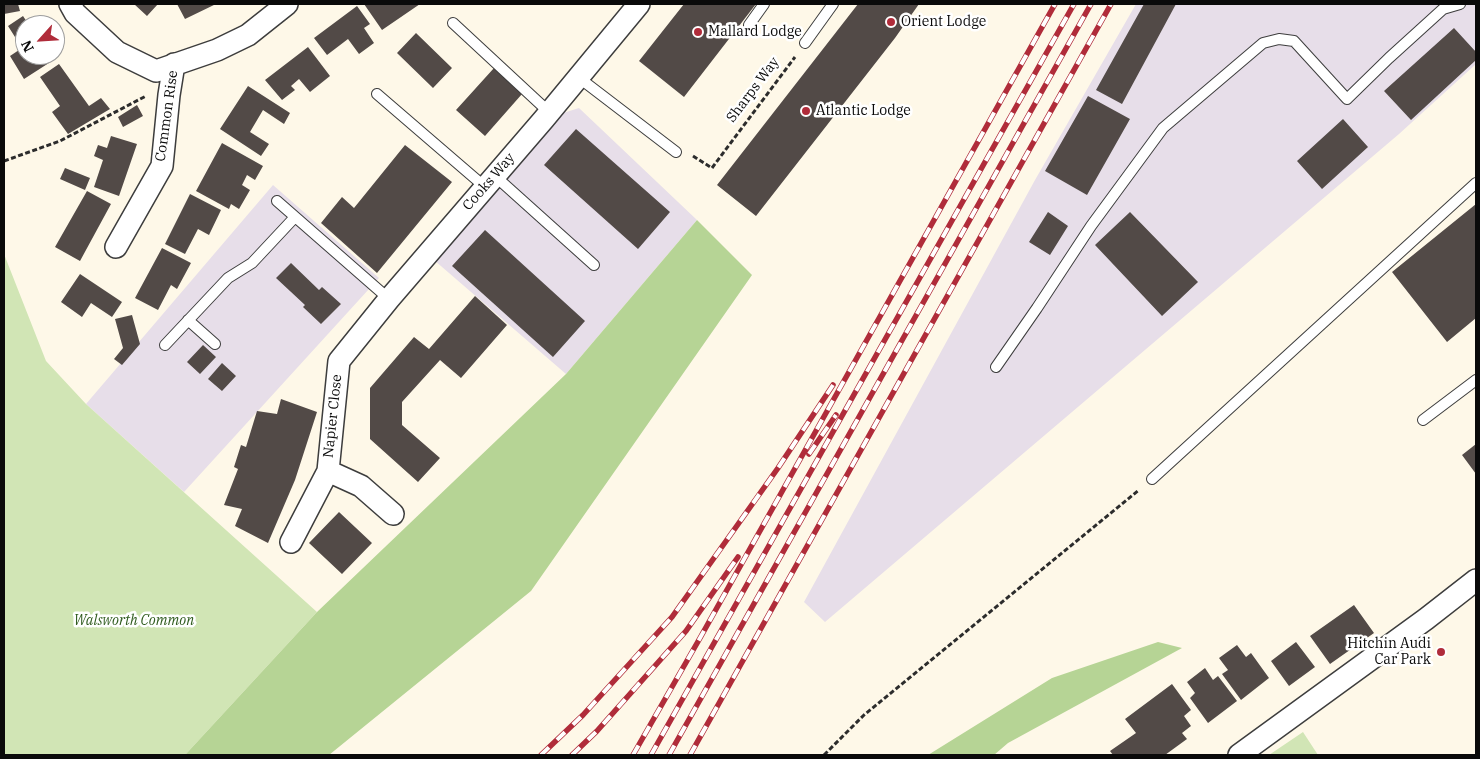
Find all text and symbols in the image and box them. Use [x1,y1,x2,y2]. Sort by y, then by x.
place label: Orient Lodge [901,14,986,30]
north arrow [15,15,65,65]
marker: Orient Lodge [885,16,897,28]
place label: Mallard Lodge [708,24,802,40]
marker: Mallard Lodge [692,26,704,38]
text: N [17,37,38,55]
street label: Sharps Way [723,54,783,126]
street label: Common Rise [152,69,182,163]
place label: Atlantic Lodge [816,103,911,119]
marker: Atlantic Lodge [800,105,812,117]
street label: Cooks Way [459,150,519,214]
street label: Napier Close [320,373,346,459]
park label: Walsworth Common [74,613,194,629]
place label: Hitchin Audi Car Park [1347,636,1431,669]
marker: Hitchin Audi Car Park [1435,646,1447,658]

